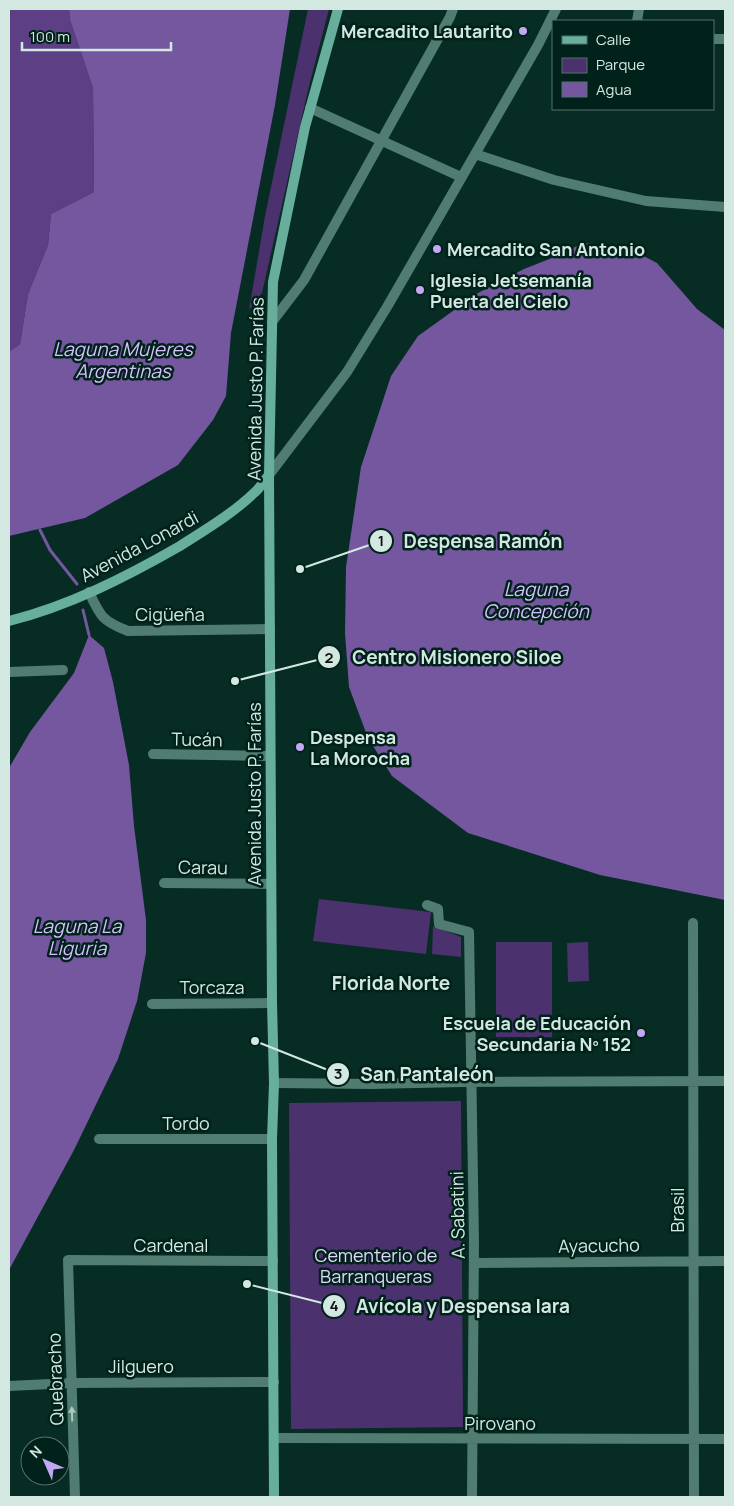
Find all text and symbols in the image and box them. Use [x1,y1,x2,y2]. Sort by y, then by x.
place label: Mercadito Lautarito [341,19,513,43]
scale bar [22,20,171,52]
legend [552,20,714,110]
marker: Mercadito Lautarito [517,25,529,37]
text: 100 m [30,26,70,47]
text: Calle [596,29,631,50]
text: Parque [596,54,645,75]
text: Agua [596,79,632,100]
place label: Mercadito San Antonio [447,237,645,261]
marker: Mercadito San Antonio [431,243,443,255]
place label: Iglesia Jetsemanía Puerta del Cielo [430,268,592,313]
marker: Iglesia Jetsemanía Puerta del Cielo [414,284,426,296]
street label: Avenida Justo P. Farías [241,297,269,481]
water label: Laguna Mujeres Argentinas [53,336,195,384]
street label: Avenida Lonardi [76,505,202,587]
callout: Despensa Ramón [368,524,572,558]
text: Despensa Ramón [404,528,562,554]
text: 1 [378,530,384,551]
water label: Laguna Concepción [483,576,589,624]
street label: Cigüeña [135,602,205,626]
callout: Centro Misionero Siloe [317,640,571,674]
text: Centro Misionero Siloe [352,644,562,670]
text: 2 [325,647,334,668]
street label: Avenida Justo P. Farías [242,702,266,886]
place label: Despensa La Morocha [310,725,410,770]
street label: Tucán [171,727,223,751]
marker: Despensa La Morocha [294,741,306,753]
street label: Carau [178,855,228,879]
water label: Laguna La Liguria [33,913,123,961]
district label: Florida Norte [332,970,450,996]
street label: Torcaza [179,975,245,999]
place label: Escuela de Educación Secundaria Nº 152 [443,1011,631,1056]
marker: Escuela de Educación Secundaria Nº 152 [635,1027,647,1039]
callout: San Pantaleón [325,1057,503,1091]
text: San Pantaleón [360,1061,494,1087]
text: 3 [334,1063,342,1084]
street label: Tordo [162,1111,210,1135]
street label: A. Sabatini [444,1171,470,1259]
street label: Brasil [665,1187,689,1233]
street label: Ayacucho [558,1232,640,1258]
street label: Cardenal [134,1233,209,1257]
park label: Cementerio de Barranqueras [315,1243,437,1288]
callout: Avícola y Despensa Iara [321,1289,580,1323]
text: Avícola y Despensa Iara [356,1293,570,1319]
text: 4 [329,1295,339,1316]
street label: Quebracho [41,1332,69,1426]
street label: Jilguero [108,1354,174,1378]
one-way arrow [68,1405,76,1421]
street label: Pirovano [464,1411,536,1435]
north arrow [20,1436,70,1486]
text: N [25,1441,46,1462]

